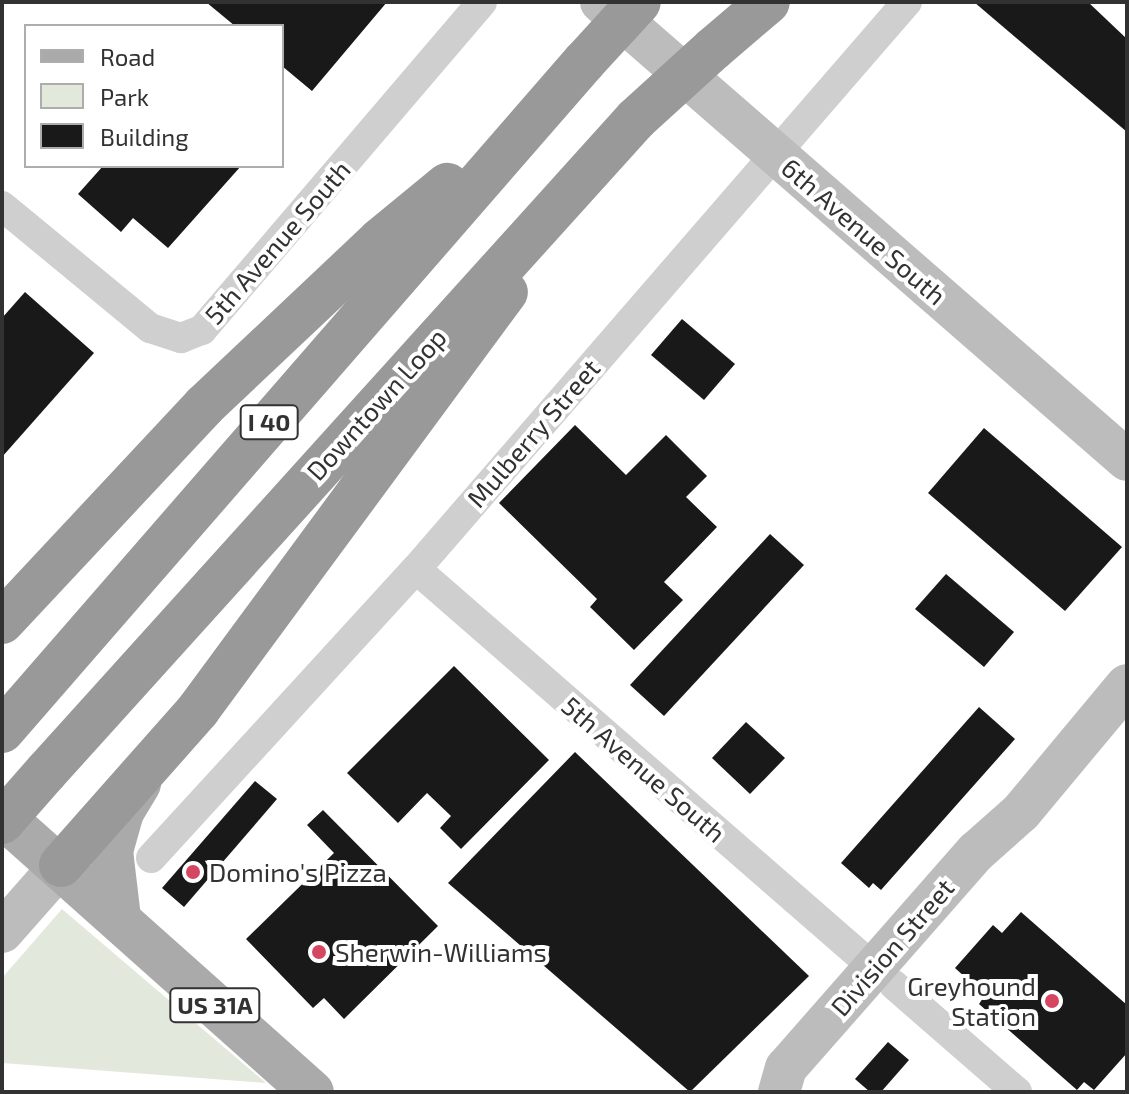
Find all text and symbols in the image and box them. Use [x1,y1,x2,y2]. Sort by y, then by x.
legend [24,24,284,168]
text: Road [100,42,155,71]
text: Park [100,82,149,111]
text: Building [100,122,189,151]
street label: 6th Avenue South [775,151,953,311]
street label: 5th Avenue South [197,154,357,330]
street label: Downtown Loop [300,322,452,486]
street label: Mulberry Street [460,352,606,514]
road number: I 40 [239,402,299,442]
street label: 5th Avenue South [556,689,732,849]
place label: Domino's Pizza [209,856,387,888]
marker: Domino's Pizza [184,863,202,881]
street label: Division Street [824,872,960,1022]
place label: Sherwin-Williams [335,936,547,968]
marker: Sherwin-Williams [310,943,328,961]
place label: Greyhound Station [907,970,1036,1032]
road number: US 31A [169,985,261,1025]
marker: Greyhound Station [1043,992,1061,1010]

